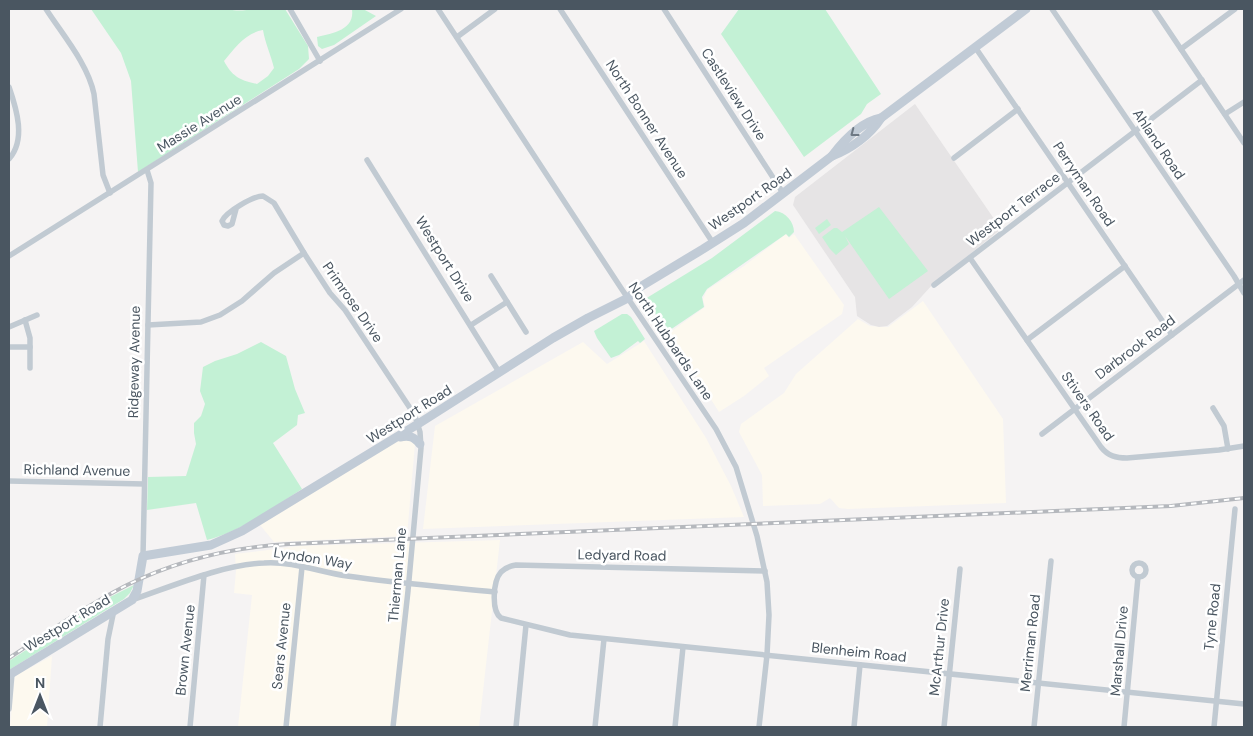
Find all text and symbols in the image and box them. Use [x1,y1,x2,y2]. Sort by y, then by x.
street label: Castleview Drive [697,44,771,144]
street label: North Bonner Avenue [602,56,692,182]
street label: Massie Avenue [153,90,245,156]
street label: Ahland Road [1129,105,1189,183]
one-way arrow [851,128,860,136]
street label: Perryman Road [1049,138,1119,230]
street label: Westport Road [705,164,795,234]
street label: Westport Terrace [962,168,1064,250]
street label: Westport Drive [412,213,479,305]
street label: Primrose Drive [319,258,387,346]
street label: North Hubbards Lane [625,279,717,403]
street label: Ridgeway Avenue [124,306,144,418]
street label: Darbrook Road [1091,311,1179,383]
street label: Stivers Road [1058,368,1118,444]
street label: Westport Road [363,381,455,447]
street label: Richland Avenue [24,460,130,480]
street label: Thierman Lane [384,527,410,623]
street label: Lyndon Way [272,543,354,573]
street label: Ledyard Road [577,545,667,565]
street label: Tyne Road [1200,583,1224,651]
street label: Westport Road [21,590,113,656]
street label: Merriman Road [1016,593,1044,693]
street label: McArthur Drive [925,597,953,697]
street label: Sears Avenue [267,602,295,690]
street label: Brown Avenue [171,604,199,696]
street label: Marshall Drive [1106,605,1132,697]
street label: Blenheim Road [810,638,908,666]
north arrow [15,671,65,721]
text: N [35,674,45,692]

